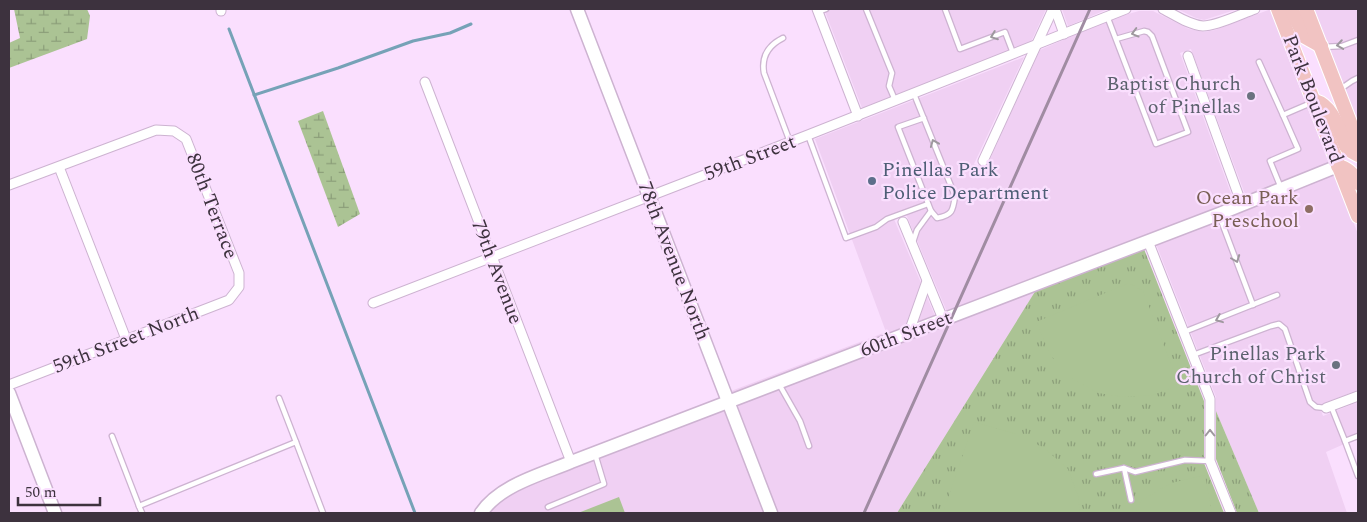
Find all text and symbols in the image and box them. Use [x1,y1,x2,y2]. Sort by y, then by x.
one-way arrow [1131,28,1140,38]
one-way arrow [990,30,999,40]
street label: Park Boulevard [1275,30,1351,168]
one-way arrow [1335,40,1344,50]
place label: Baptist Church of Pinellas [1106,69,1241,122]
marker: Baptist Church of Pinellas [1245,90,1257,102]
street label: 59th Street [700,127,800,189]
one-way arrow [930,139,940,148]
street label: 80th Terrace [178,149,246,263]
place label: Pinellas Park Police Department [882,155,1049,208]
marker: Pinellas Park Police Department [866,175,878,187]
street label: 78th Avenue North [630,177,718,345]
place label: Ocean Park Preschool [1196,183,1299,236]
marker: Ocean Park Preschool [1303,203,1315,215]
street label: 79th Avenue [463,215,531,329]
one-way arrow [1230,254,1240,263]
street label: 59th Street North [48,298,204,382]
street label: 60th Street [856,303,956,365]
one-way arrow [1215,314,1223,324]
place label: Pinellas Park Church of Christ [1176,339,1326,392]
marker: Pinellas Park Church of Christ [1330,359,1342,371]
one-way arrow [1205,429,1215,437]
scale bar [18,474,100,506]
text: 50 m [25,481,57,504]

